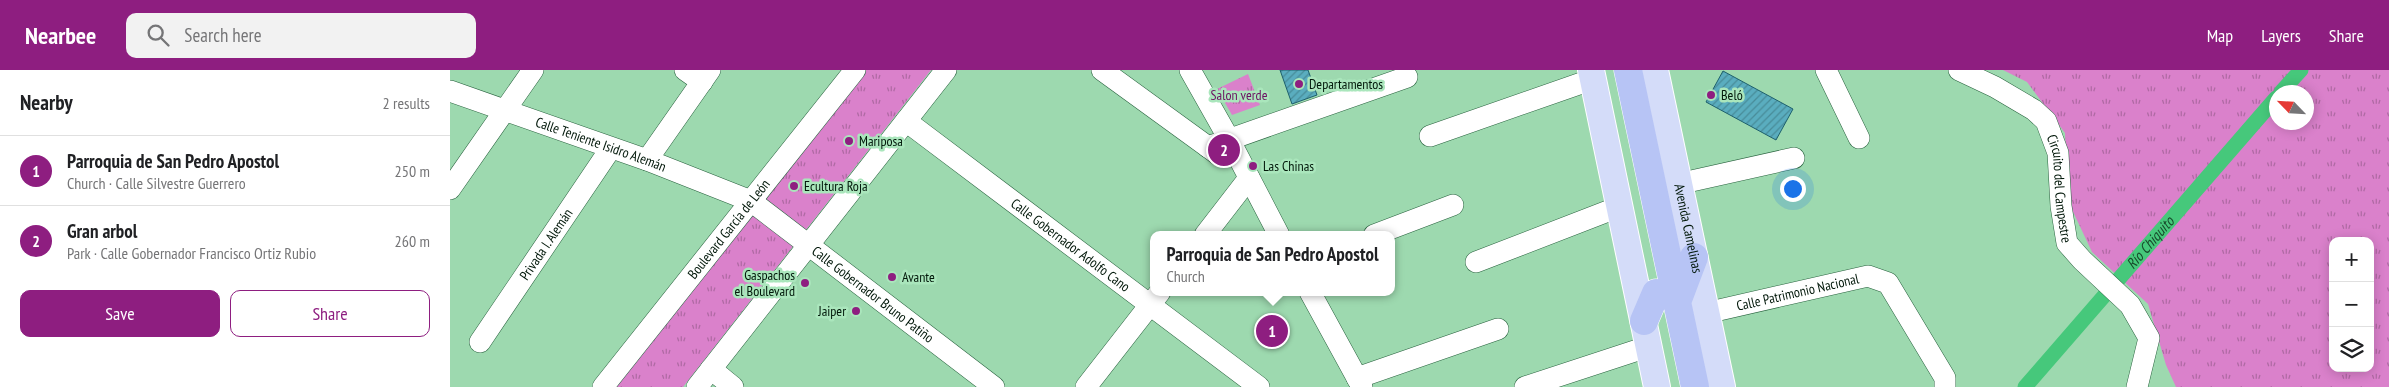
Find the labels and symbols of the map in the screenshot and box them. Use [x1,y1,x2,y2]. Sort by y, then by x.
place label: Departamentos [1309,75,1383,93]
marker: Departamentos [1293,78,1305,90]
north arrow [2269,85,2314,130]
park label: Salon verde [1211,86,1268,104]
place label: Beló [1721,86,1743,104]
marker: Beló [1705,89,1717,101]
street label: Calle Teniente Isidro Alemán [533,113,669,176]
pin: 2 [1208,131,1240,169]
place label: Mariposa [859,132,903,150]
street label: Circuito del Campestre [2043,132,2076,244]
marker: Mariposa [843,135,855,147]
place label: Las Chinas [1263,157,1314,175]
marker: Las Chinas [1247,160,1259,172]
street label: Boulevard García de León [684,175,774,282]
your location [1780,176,1806,202]
place label: Ecultura Roja [804,177,868,195]
marker: Ecultura Roja [788,180,800,192]
street label: Avenida Camelinas [1670,182,1707,275]
street label: Calle Gobernador Adolfo Cano [1007,194,1134,296]
street label: Privada I. Alemán [515,205,577,283]
water label: Río Chiquito [2122,211,2179,273]
street label: Calle Gobernador Bruno Patiño [808,242,937,347]
place label: Gaspachos el Boulevard [735,266,795,300]
place label: Avante [902,268,935,286]
street label: Calle Patrimonio Nacional [1735,269,1861,315]
marker: Avante [886,271,898,283]
marker: Gaspachos el Boulevard [799,277,811,289]
place label: Jaiper [817,302,846,320]
marker: Jaiper [850,305,862,317]
pin: 1 [1256,312,1288,350]

